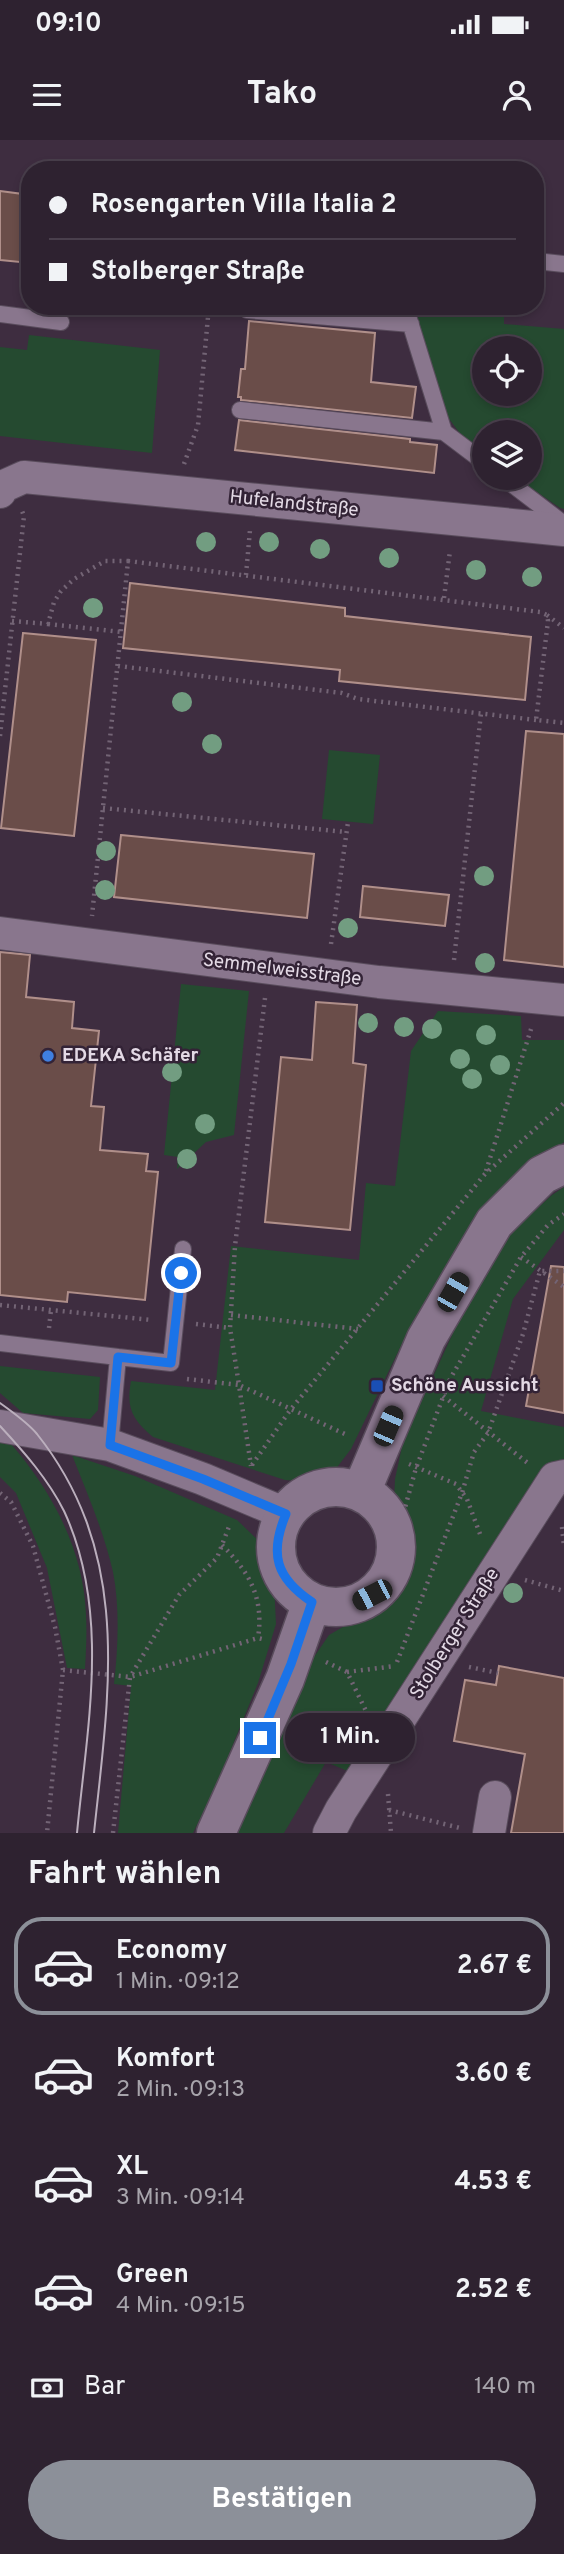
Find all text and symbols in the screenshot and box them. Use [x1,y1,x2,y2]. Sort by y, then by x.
text: 09:10 [35,8,102,41]
text: Tako [247,75,317,115]
icon: menu [28,76,66,114]
icon: person [498,76,536,114]
text: Rosengarten Villa Italia 2 [91,189,397,222]
text: Stolberger Straße [91,256,305,289]
map controls [472,336,542,490]
button: locate [472,336,542,406]
button: layers [472,420,542,490]
street label: Hufelandstraße [228,485,360,523]
street label: Semmelweisstraße [201,948,363,992]
place label: EDEKA Schäfer [62,1044,199,1068]
marker: EDEKA Schäfer [40,1048,56,1064]
route start [165,1257,197,1289]
car [434,1269,473,1315]
place label: Schöne Aussicht [391,1374,539,1398]
marker: Schöne Aussicht [369,1378,385,1394]
car [371,1403,406,1449]
street label: Stolberger Straße [405,1564,505,1704]
car [349,1576,396,1614]
callout: 1 Min. [284,1714,414,1762]
route end [244,1722,276,1754]
text: 1 Min. [320,1723,380,1752]
text: Fahrt wählen [28,1855,221,1895]
icon: car [32,1935,95,1998]
text: Economy [116,1935,227,1968]
text: 2.67 € [457,1950,532,1983]
text: 1 Min. · 09:12 [116,1968,240,1997]
icon: car [32,2043,95,2106]
text: Komfort [116,2043,215,2076]
text: 3.60 € [455,2058,532,2091]
text: 2 Min. · 09:13 [116,2076,245,2105]
icon: car [32,2151,95,2214]
text: XL [116,2151,148,2184]
text: 4.53 € [455,2166,532,2199]
text: 3 Min. · 09:14 [116,2184,245,2213]
icon: car [32,2259,95,2322]
text: Green [116,2259,189,2292]
text: 2.52 € [455,2274,532,2307]
text: 4 Min. · 09:15 [116,2292,246,2321]
icon: cash [28,2369,66,2407]
text: Bar [84,2371,125,2404]
text: 140 m [474,2373,536,2402]
button: Bestätigen [28,2460,536,2540]

